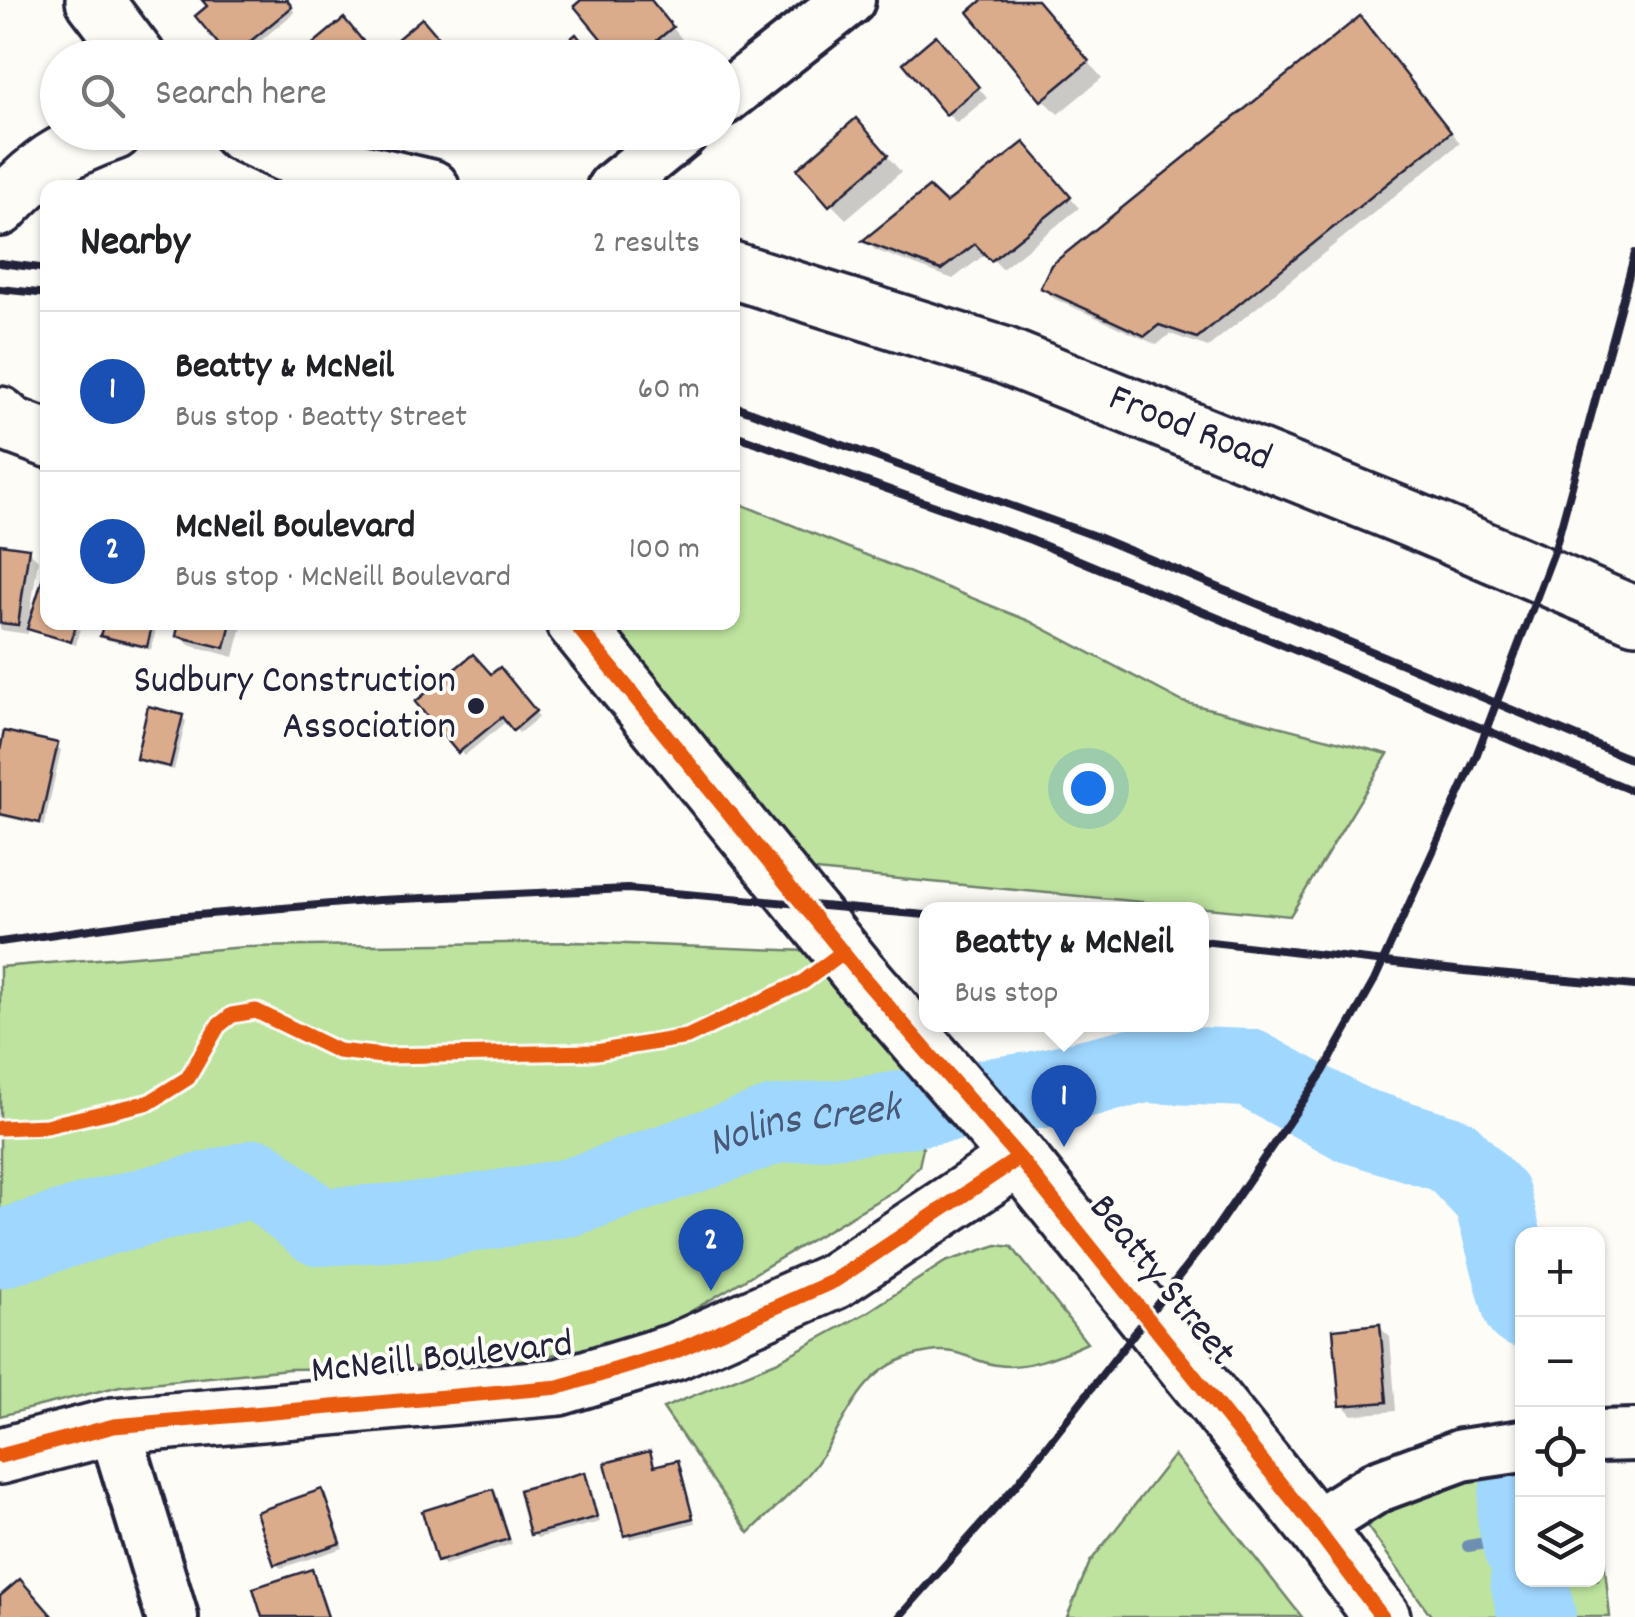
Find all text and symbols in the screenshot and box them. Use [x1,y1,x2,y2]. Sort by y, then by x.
search box [40,40,740,150]
icon: search [75,68,130,123]
text: Search here [155,68,327,123]
text: Nearby [80,215,190,275]
text: 2 results [593,222,700,268]
text: Beatty & McNeil [175,341,394,396]
text: 1 [109,368,116,414]
text: 60 m [638,368,700,414]
street label: Frood Road [1099,372,1279,489]
text: Bus stop · Beatty Street [175,396,467,442]
text: McNeil Boulevard [175,501,415,556]
text: 2 [106,528,119,574]
text: 100 m [629,528,700,574]
text: Bus stop · McNeill Boulevard [175,556,511,602]
place label: Sudbury Construction Association [133,655,456,758]
marker: Sudbury Construction Association [465,695,487,717]
your location [1063,763,1114,814]
popup [919,902,1209,1032]
text: Beatty & McNeil [954,917,1174,972]
text: Bus stop [954,972,1058,1018]
pin: 1 [1032,1064,1096,1147]
water label: Nolins Creek [701,1080,908,1176]
street label: Beatty Street [1073,1183,1247,1381]
pin: 2 [678,1208,744,1291]
map controls [1515,1227,1605,1587]
button: + [1515,1227,1605,1317]
button: − [1515,1317,1605,1407]
street label: McNeill Boulevard [308,1318,576,1402]
button: locate [1515,1407,1605,1497]
button: layers [1515,1497,1605,1587]

